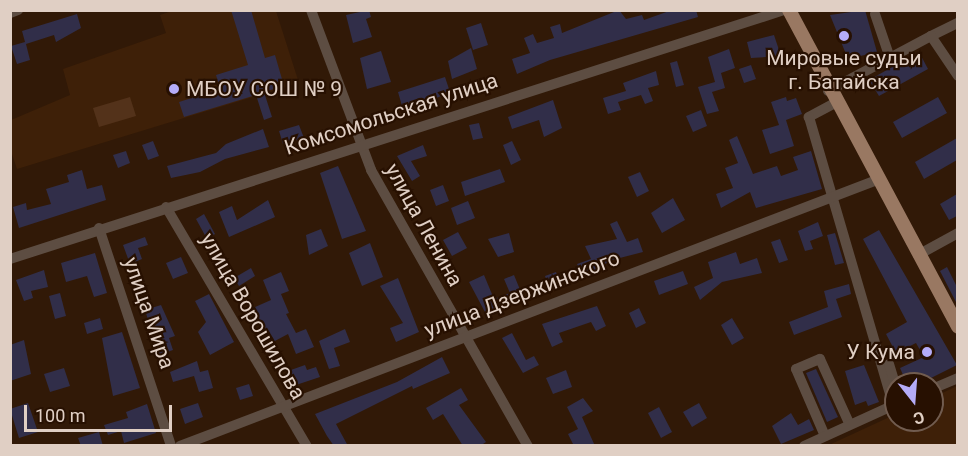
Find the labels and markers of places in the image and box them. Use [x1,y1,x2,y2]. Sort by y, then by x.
marker: Мировые судьи г. Батайска [837,29,851,43]
place label: Мировые судьи г. Батайска [766,45,922,95]
place label: МБОУ СОШ № 9 [186,76,342,102]
marker: МБОУ СОШ № 9 [167,82,181,96]
place label: У Кума [847,339,915,365]
marker: У Кума [920,345,934,359]

